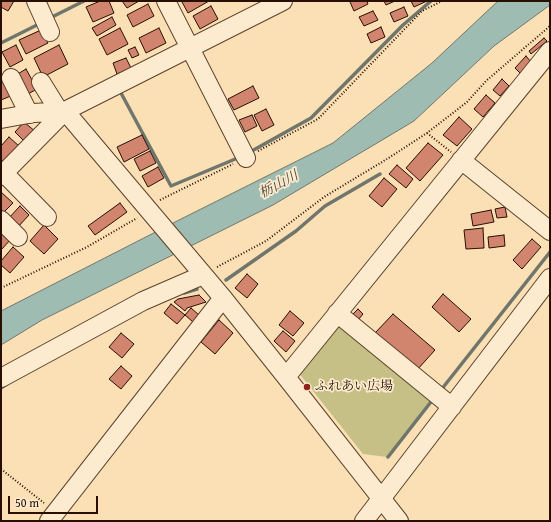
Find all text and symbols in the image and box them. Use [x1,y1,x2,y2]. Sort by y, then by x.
water label: 栃山川 [257,168,301,202]
place label: ふれあい広場 [315,379,393,395]
marker: ふれあい広場 [302,382,312,392]
scale bar [10,488,100,514]
text: 50 m [15,494,39,511]

